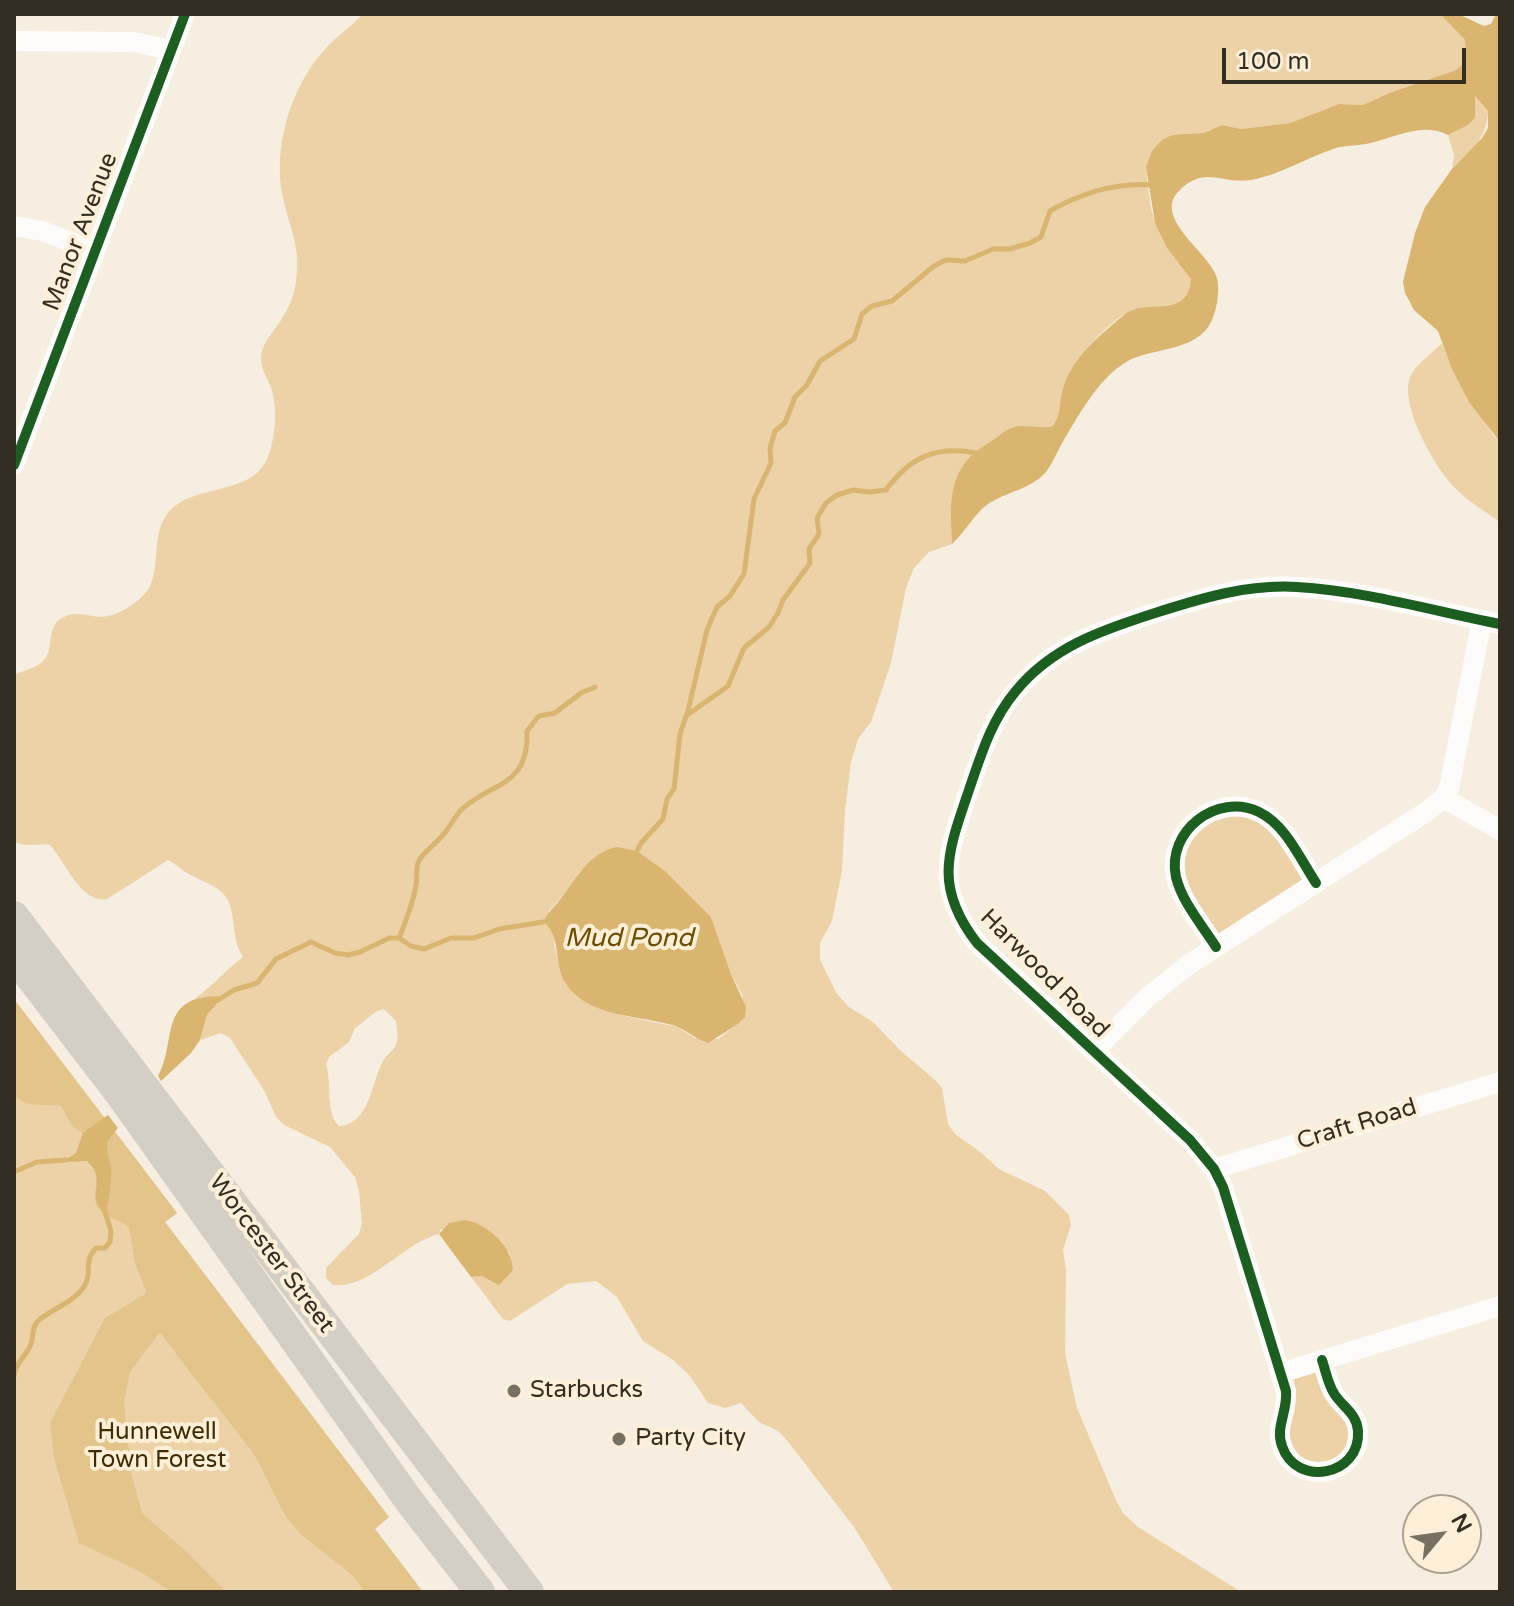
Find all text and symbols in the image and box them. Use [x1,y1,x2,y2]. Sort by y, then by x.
scale bar [1226,32,1470,82]
text: 100 m [1236,47,1310,76]
street label: Manor Avenue [38,149,124,315]
street label: Harwood Road [974,904,1114,1044]
water label: Mud Pond [565,923,693,955]
street label: Craft Road [1294,1093,1420,1157]
street label: Worcester Street [202,1169,340,1339]
place label: Starbucks [530,1377,643,1405]
marker: Starbucks [505,1382,523,1400]
park label: Hunnewell Town Forest [88,1419,226,1475]
place label: Party City [635,1425,746,1453]
marker: Party City [610,1430,628,1448]
north arrow [1402,1494,1482,1574]
text: N [1446,1509,1477,1537]

